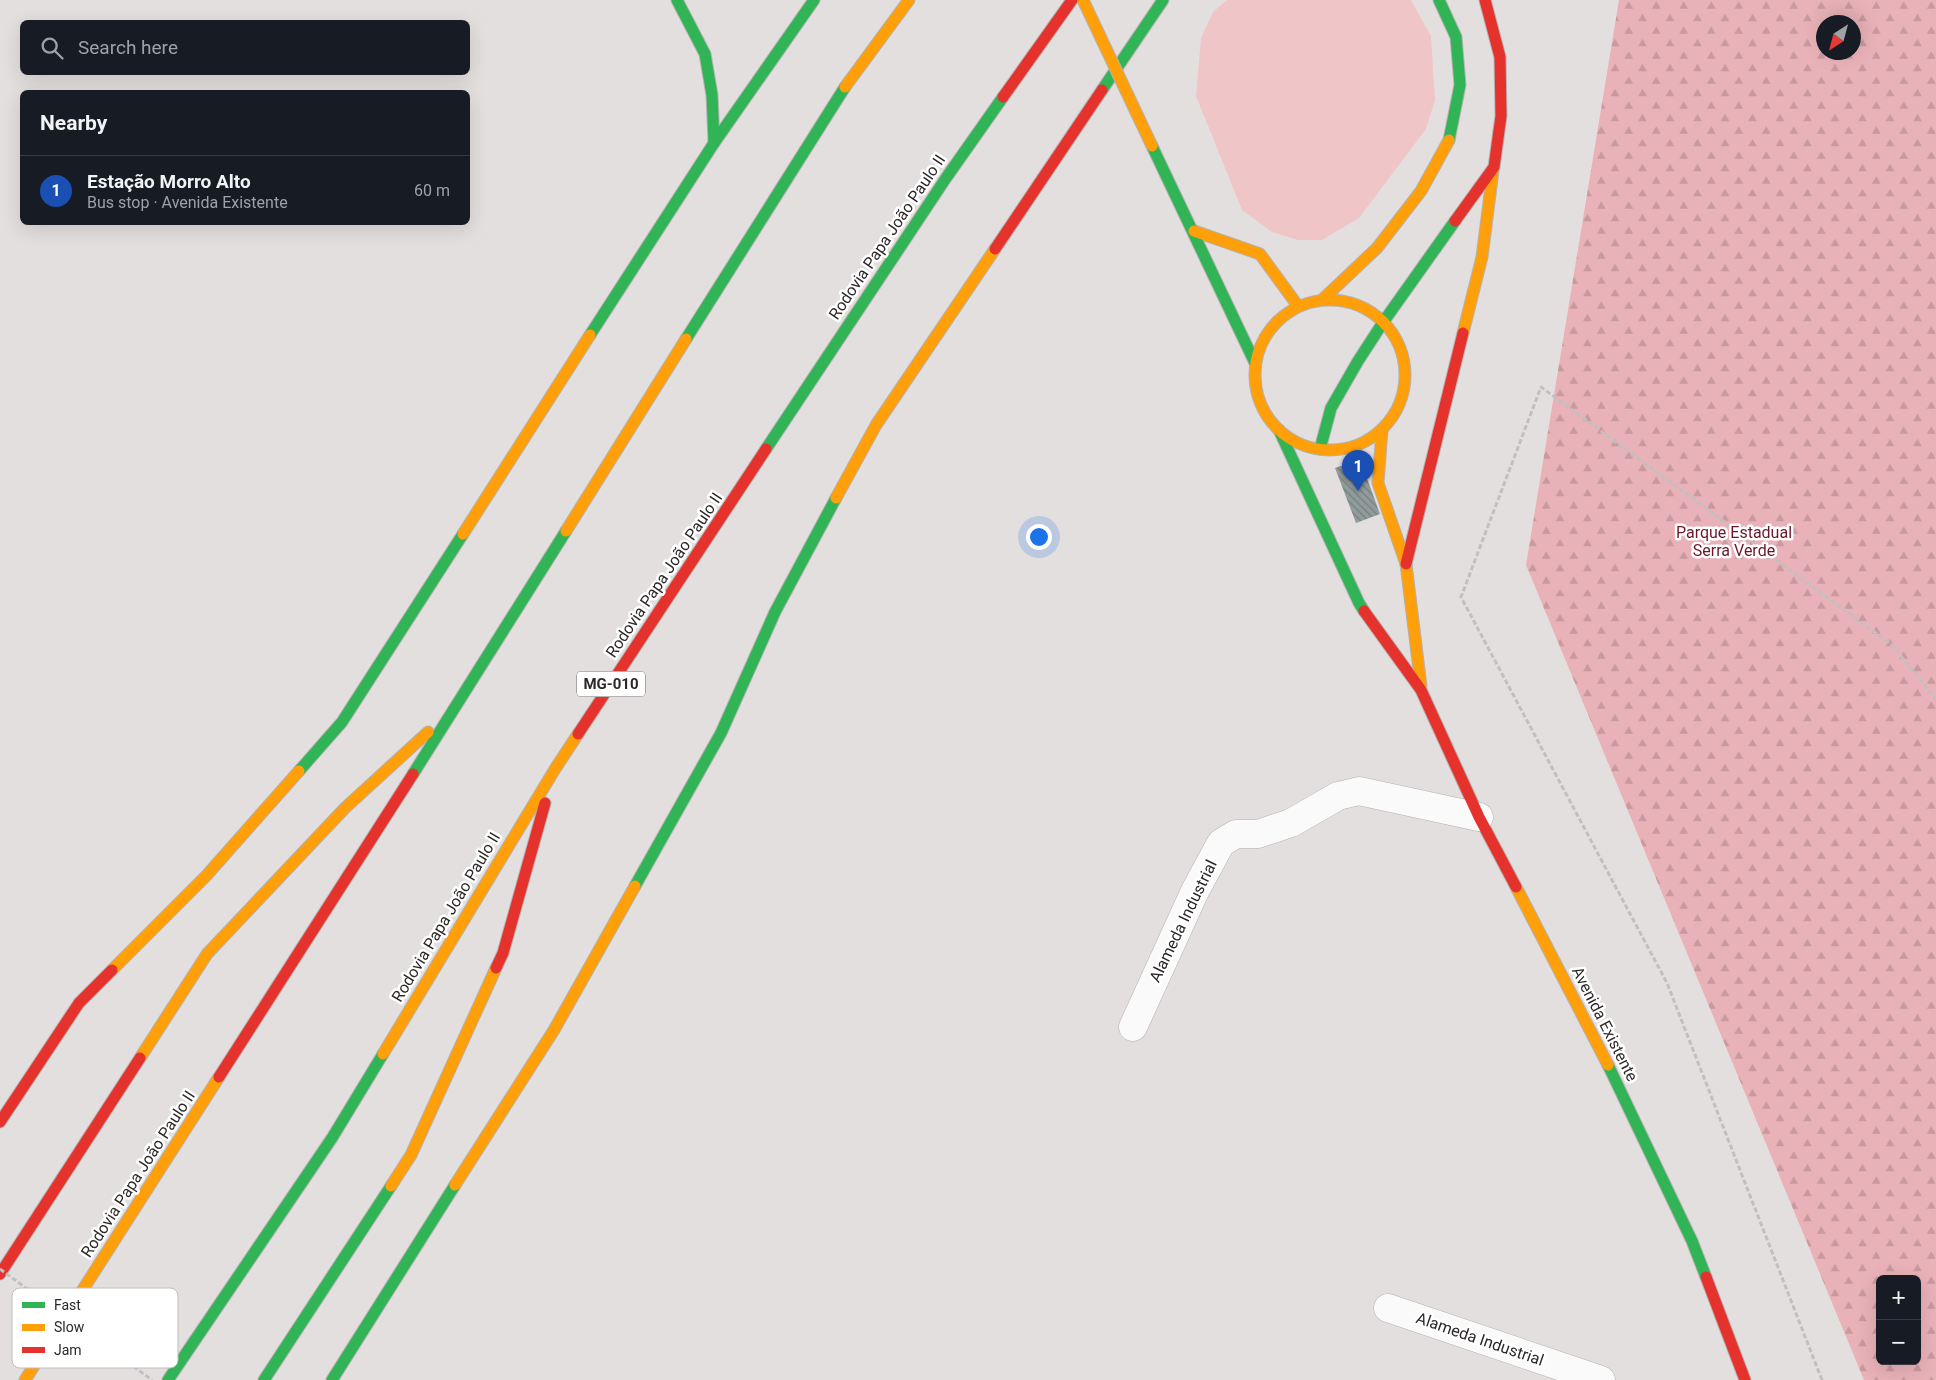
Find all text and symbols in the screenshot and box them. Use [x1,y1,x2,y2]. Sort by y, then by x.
north arrow [1816,15,1861,60]
search box [20,20,470,75]
icon: search [38,34,66,62]
text: Search here [78,36,178,59]
text: Nearby [40,111,107,135]
street label: Rodovia Papa João Paulo II [825,151,949,323]
text: Estação Morro Alto [87,170,251,193]
text: 1 [51,181,61,200]
text: 60 m [414,181,450,200]
text: Bus stop · Avenida Existente [87,193,288,212]
pin: 1 [1342,450,1374,491]
street label: Rodovia Papa João Paulo II [602,489,726,661]
park label: Parque Estadual Serra Verde [1676,523,1792,560]
your location [1026,524,1052,550]
road number: MG-010 [577,672,645,696]
street label: Rodovia Papa João Paulo II [388,829,504,1005]
street label: Alameda Industrial [1145,857,1221,985]
street label: Avenida Existente [1568,964,1642,1084]
street label: Rodovia Papa João Paulo II [77,1087,199,1261]
map controls [1876,1275,1921,1365]
button: + [1876,1275,1921,1320]
legend [12,1288,178,1368]
text: Fast [54,1297,81,1313]
street label: Alameda Industrial [1414,1308,1546,1370]
text: Slow [54,1319,85,1335]
button: − [1876,1320,1921,1365]
text: Jam [54,1342,82,1358]

